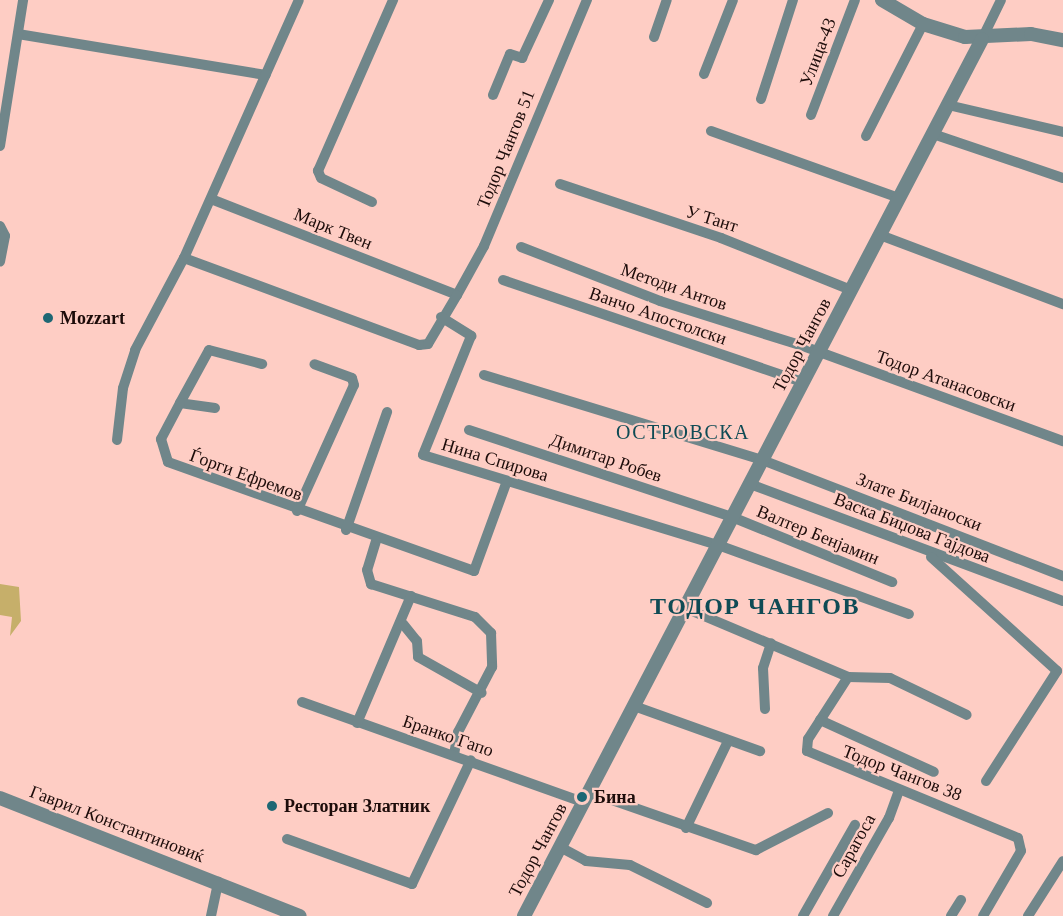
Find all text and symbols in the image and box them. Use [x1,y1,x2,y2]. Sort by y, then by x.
street label: Улица-43 [795,15,841,89]
street label: Тодор Чангов 51 [472,87,540,211]
street label: У Тант [683,201,741,237]
street label: Марк Твен [291,204,375,254]
street label: Методи Антов [618,259,730,315]
street label: Ванчо Апостолски [586,282,730,350]
street label: Тодор Чангов [768,294,836,396]
place label: Mozzart [60,307,125,329]
marker: Mozzart [41,311,55,325]
street label: Тодор Атанасовски [873,346,1019,416]
district label: ОСТРОВСКА [616,420,750,444]
street label: Димитар Робев [547,429,665,487]
street label: Нина Спирова [439,434,551,486]
street label: Ѓорги Ефремов [187,445,305,505]
street label: Злате Билјаноски [853,468,985,536]
street label: Васка Биџова Гајдова [831,488,993,568]
street label: Валтер Бенјамин [754,501,882,569]
district label: ТОДОР ЧАНГОВ [650,593,860,621]
street label: Бранко Гапо [400,710,496,762]
street label: Тодор Чангов 38 [839,740,965,806]
street label: Гаврил Константиновиќ [27,781,207,867]
place label: Бина [594,786,636,808]
marker: Бина [575,790,589,804]
place label: Ресторан Златник [284,795,430,817]
marker: Ресторан Златник [265,799,279,813]
street label: Тодор Чангов [504,799,572,901]
street label: Сарагоса [828,810,880,882]

